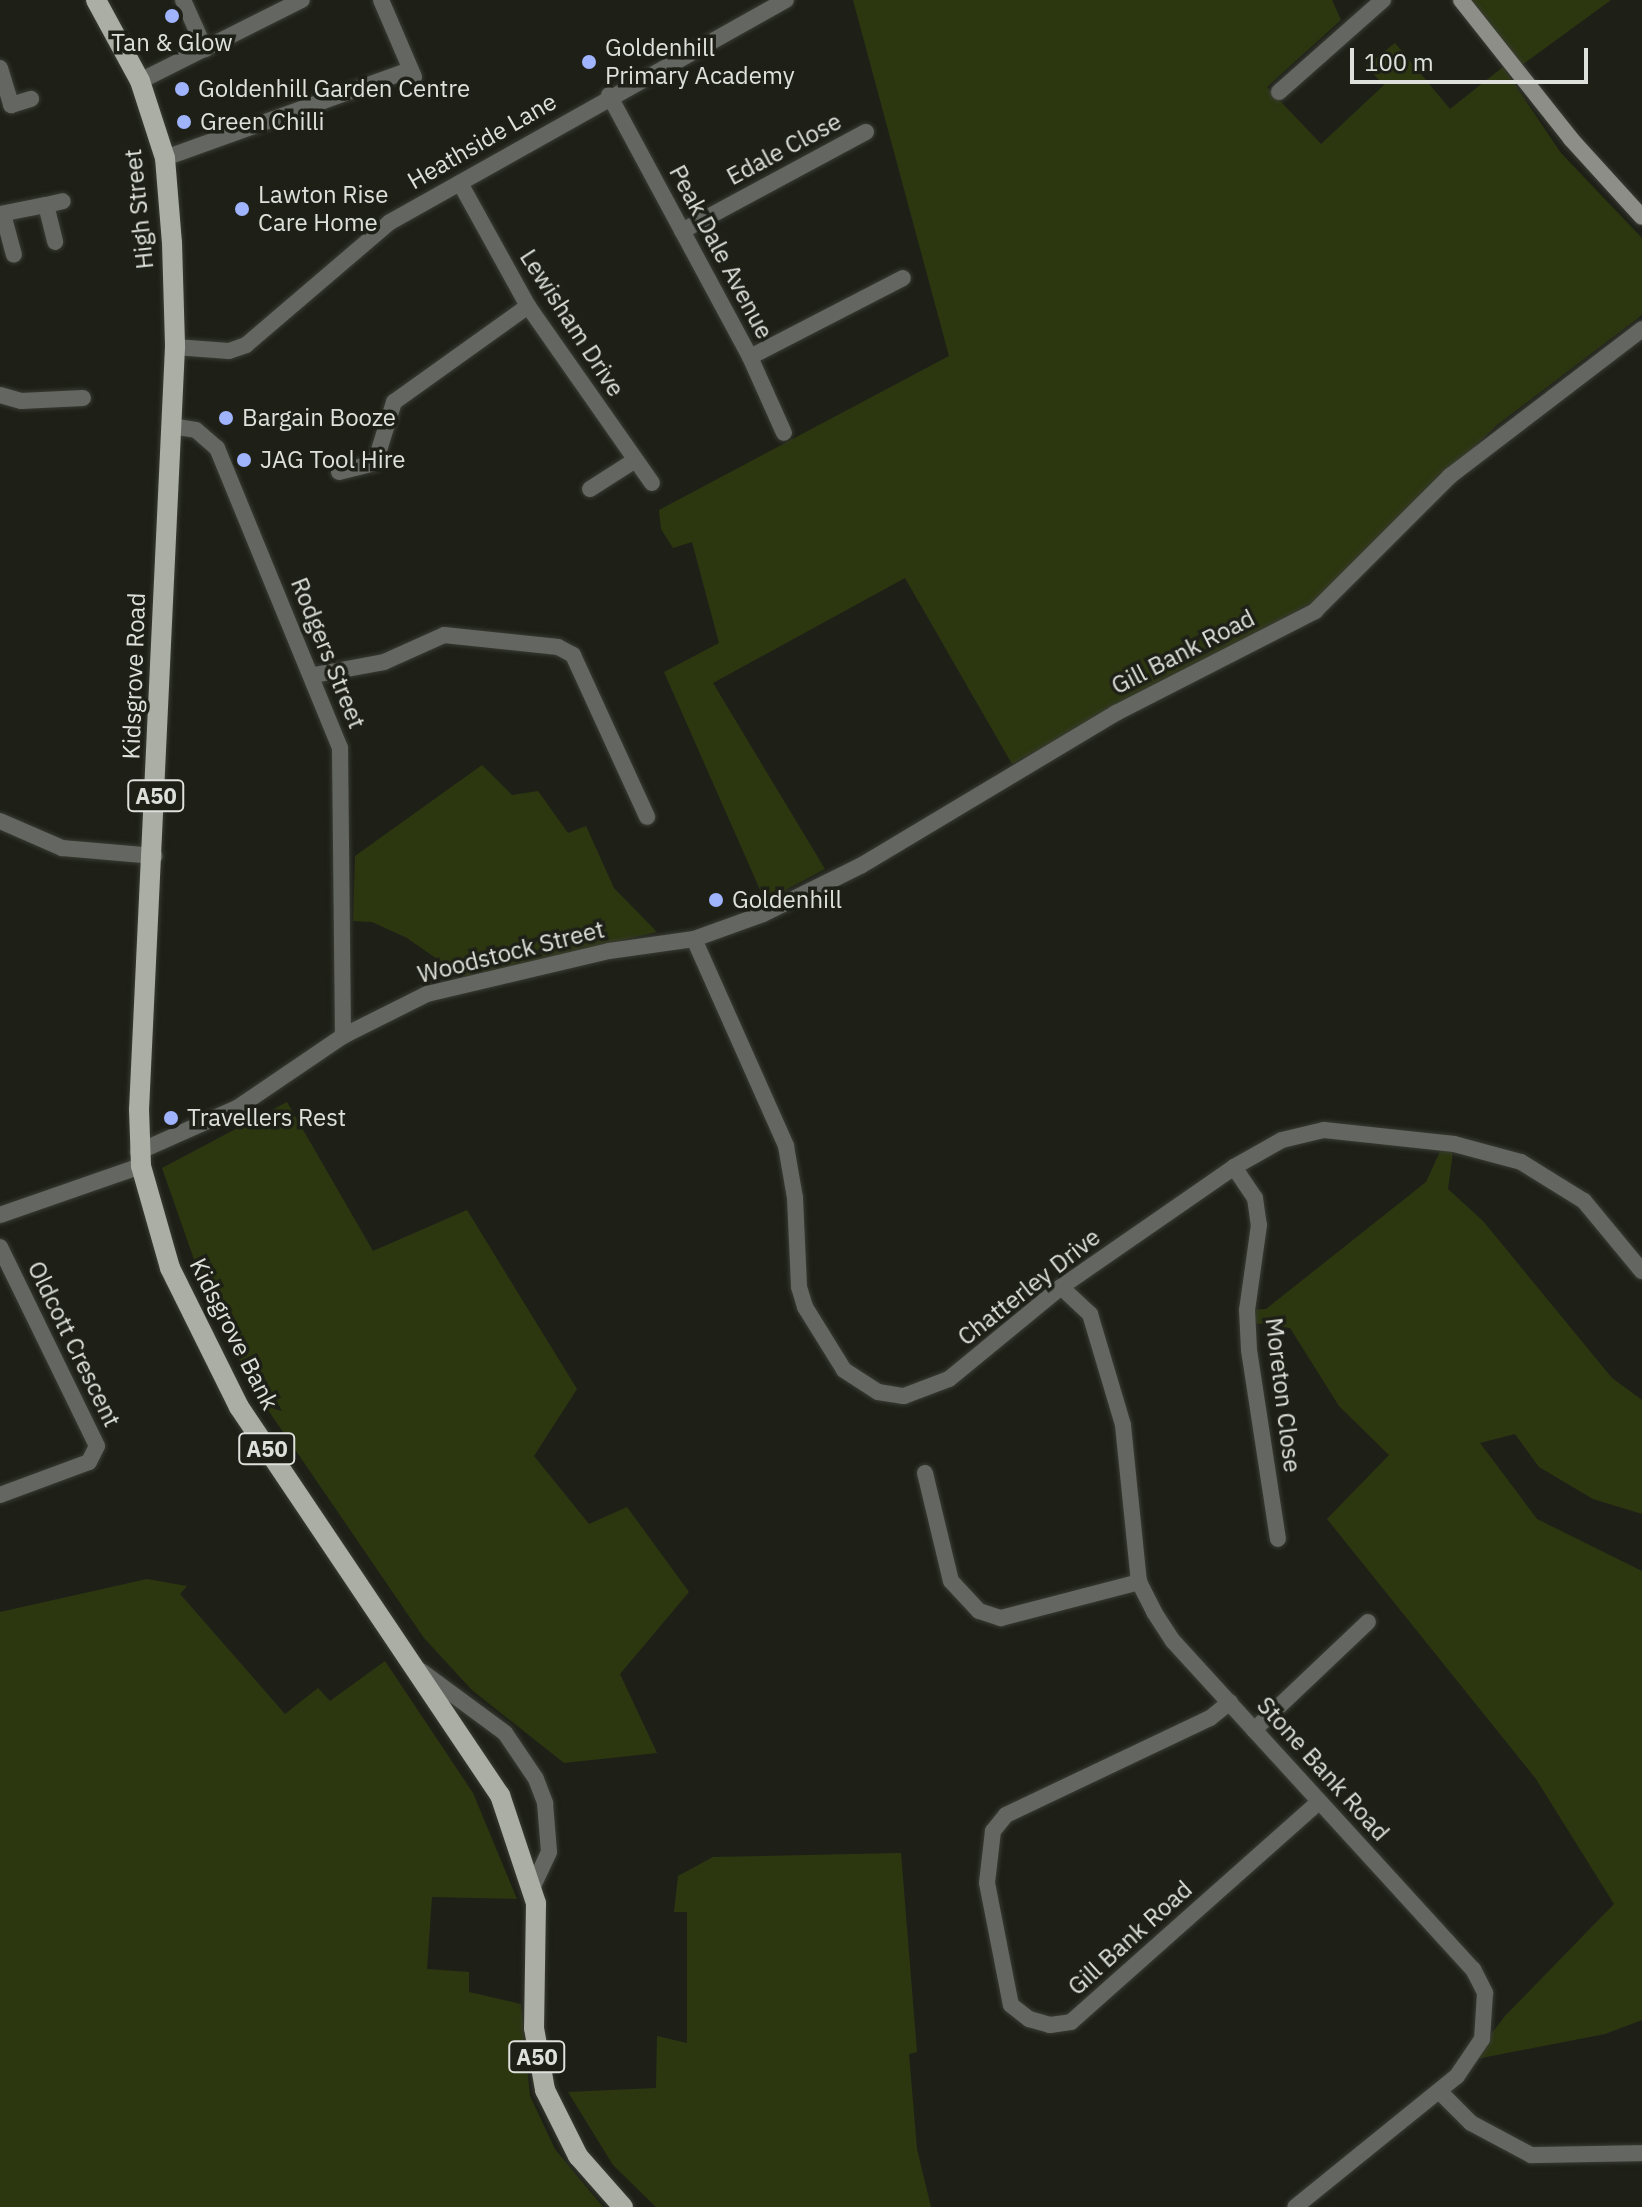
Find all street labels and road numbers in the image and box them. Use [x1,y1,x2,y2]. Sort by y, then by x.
street label: Heathside Lane [402,87,562,195]
street label: Edale Close [722,107,846,191]
street label: High Street [118,147,160,271]
street label: Peak Dale Avenue [663,160,779,344]
street label: Lewisham Drive [514,244,630,402]
street label: Rodgers Street [285,573,371,733]
street label: Kidsgrove Road [117,592,151,760]
street label: Gill Bank Road [1107,604,1259,700]
road number: A50 [126,778,186,814]
street label: Woodstock Street [415,915,607,989]
street label: Chatterley Drive [952,1222,1106,1352]
street label: Kidsgrove Bank [183,1253,285,1415]
street label: Oldcott Crescent [21,1256,127,1432]
street label: Moreton Close [1259,1316,1307,1474]
road number: A50 [237,1431,297,1467]
street label: Stone Bank Road [1251,1691,1395,1847]
street label: Gill Bank Road [1062,1875,1198,2001]
road number: A50 [507,2039,567,2075]

